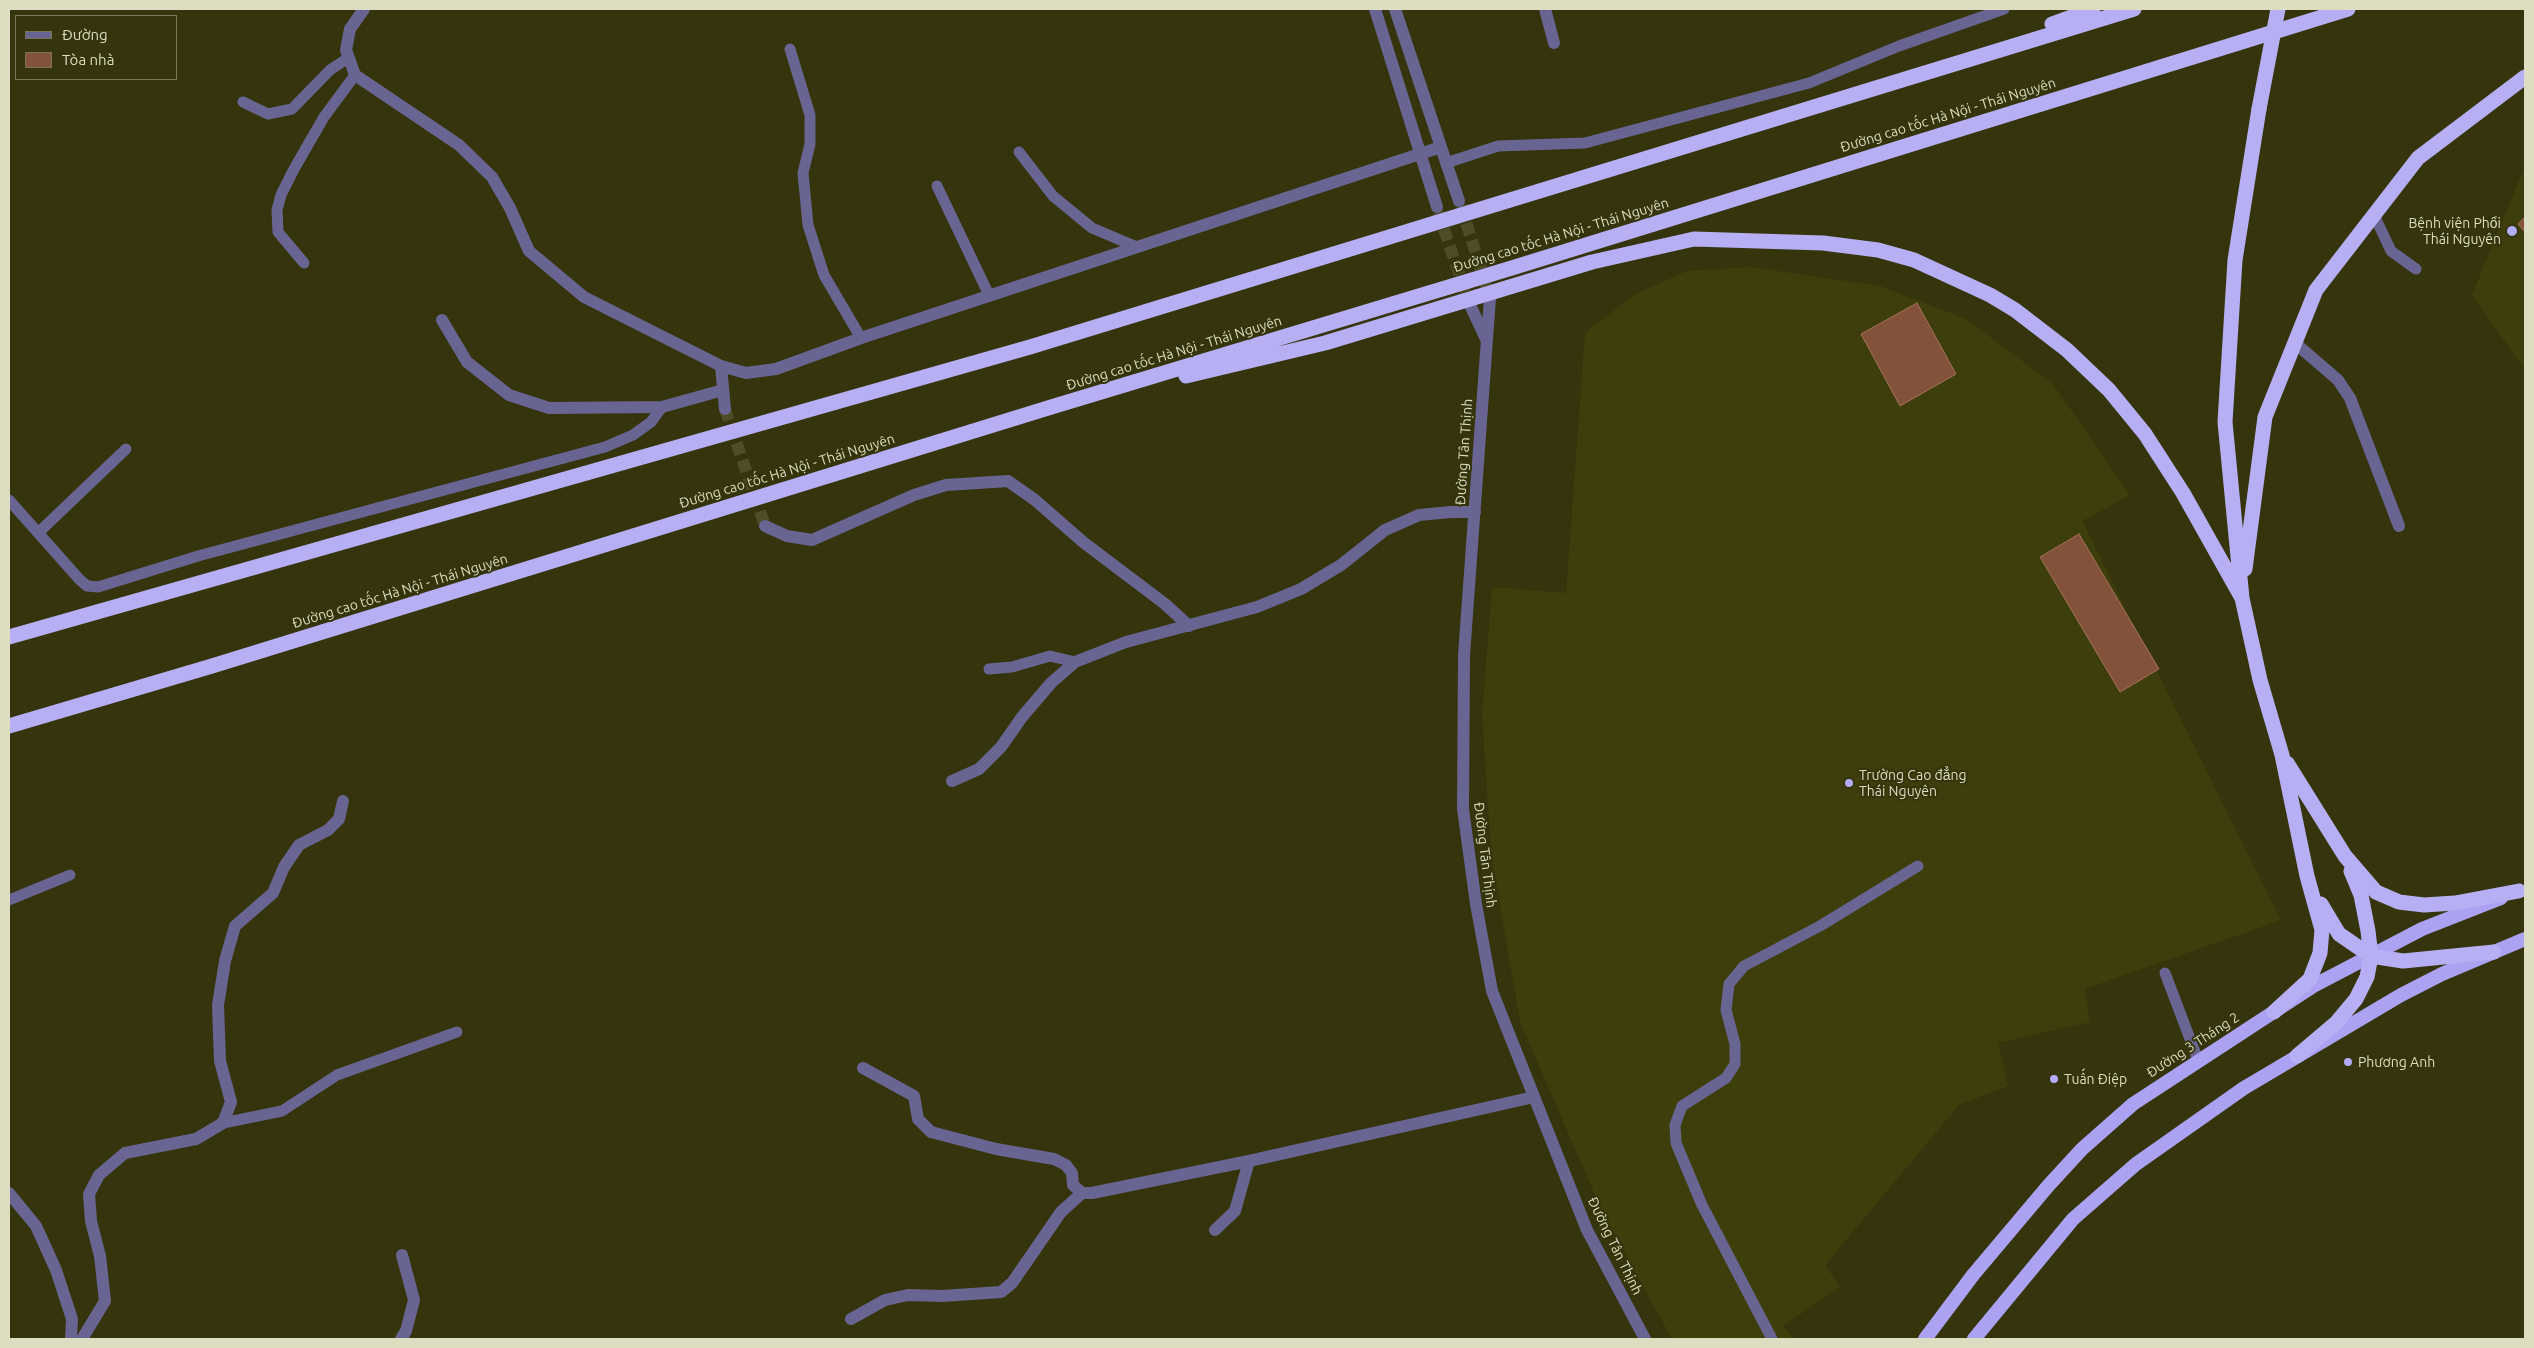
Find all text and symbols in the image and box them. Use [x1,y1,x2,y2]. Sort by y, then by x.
legend [15,15,178,80]
text: Đường [62,26,108,43]
text: Tòa nhà [62,51,114,68]
street label: Đường cao tốc Hà Nội - Thái Nguyên [1838,74,2058,156]
street label: Đường cao tốc Hà Nội - Thái Nguyên [1451,194,1671,276]
place label: Bệnh viện Phổi Thái Nguyên [2408,215,2501,248]
marker: Bệnh viện Phổi Thái Nguyên [2505,224,2519,238]
street label: Đường cao tốc Hà Nội - Thái Nguyên [1064,312,1284,394]
street label: Đường Tân Thịnh [1452,398,1476,506]
street label: Đường cao tốc Hà Nội - Thái Nguyên [677,430,897,512]
street label: Đường cao tốc Hà Nội - Thái Nguyên [290,550,510,632]
place label: Trường Cao đẳng Thái Nguyên [1859,767,1967,800]
marker: Trường Cao đẳng Thái Nguyên [1843,777,1855,789]
street label: Đường Tân Thịnh [1470,801,1500,909]
street label: Đường 3 Tháng 2 [2144,1009,2242,1081]
place label: Phương Anh [2358,1054,2435,1070]
marker: Phương Anh [2342,1056,2354,1068]
place label: Tuấn Điệp [2064,1071,2127,1087]
marker: Tuấn Điệp [2048,1073,2060,1085]
street label: Đường Tân Thịnh [1584,1194,1646,1298]

